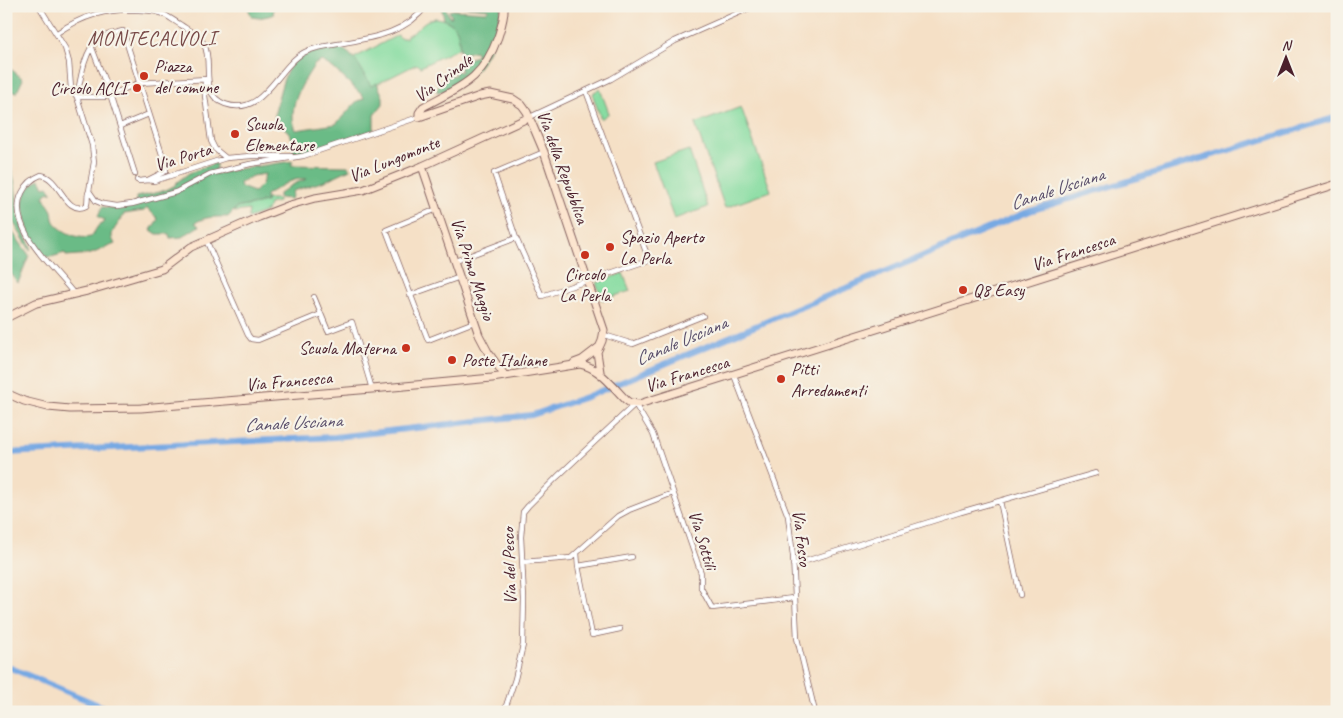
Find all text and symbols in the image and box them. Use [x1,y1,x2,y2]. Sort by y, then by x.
district label: MONTECALVOLI [87,26,221,51]
north arrow [1260,32,1310,82]
text: N [1282,37,1293,54]
street label: Via Crinale [410,48,477,107]
place label: Piazza del comune [154,55,219,98]
marker: Piazza del comune [138,70,150,82]
place label: Circolo ACLI [50,77,131,99]
marker: Circolo ACLI [131,82,143,94]
street label: Via della Repubblica [532,107,594,229]
place label: Scuola Elementare [245,113,315,156]
marker: Scuola Elementare [229,128,241,140]
street label: Via Lungomonte [346,131,443,187]
street label: Via Porta [152,138,215,176]
water label: Canale Usciana [1007,162,1109,215]
street label: Via Primo Maggio [446,215,500,324]
place label: Spazio Aperto La Perla [620,226,705,269]
street label: Via Francesca [1029,228,1119,276]
marker: Spazio Aperto La Perla [604,241,616,253]
marker: Circolo La Perla [579,249,591,261]
place label: Circolo La Perla [560,263,612,306]
place label: Q8 Easy [973,279,1026,301]
marker: Q8 Easy [957,284,969,296]
water label: Canale Usciana [632,310,733,371]
place label: Scuola Materna [299,337,398,359]
marker: Scuola Materna [400,342,412,354]
place label: Poste Italiane [462,349,548,371]
street label: Via Francesca [643,350,733,397]
marker: Poste Italiane [446,354,458,366]
place label: Pitti Arredamenti [791,358,869,401]
street label: Via Francesca [245,366,335,396]
marker: Pitti Arredamenti [775,373,787,385]
water label: Canale Usciana [244,408,344,438]
street label: Via Sottili [684,508,723,575]
street label: Via Fosso [788,509,817,569]
street label: Via del Pesco [497,526,521,605]

